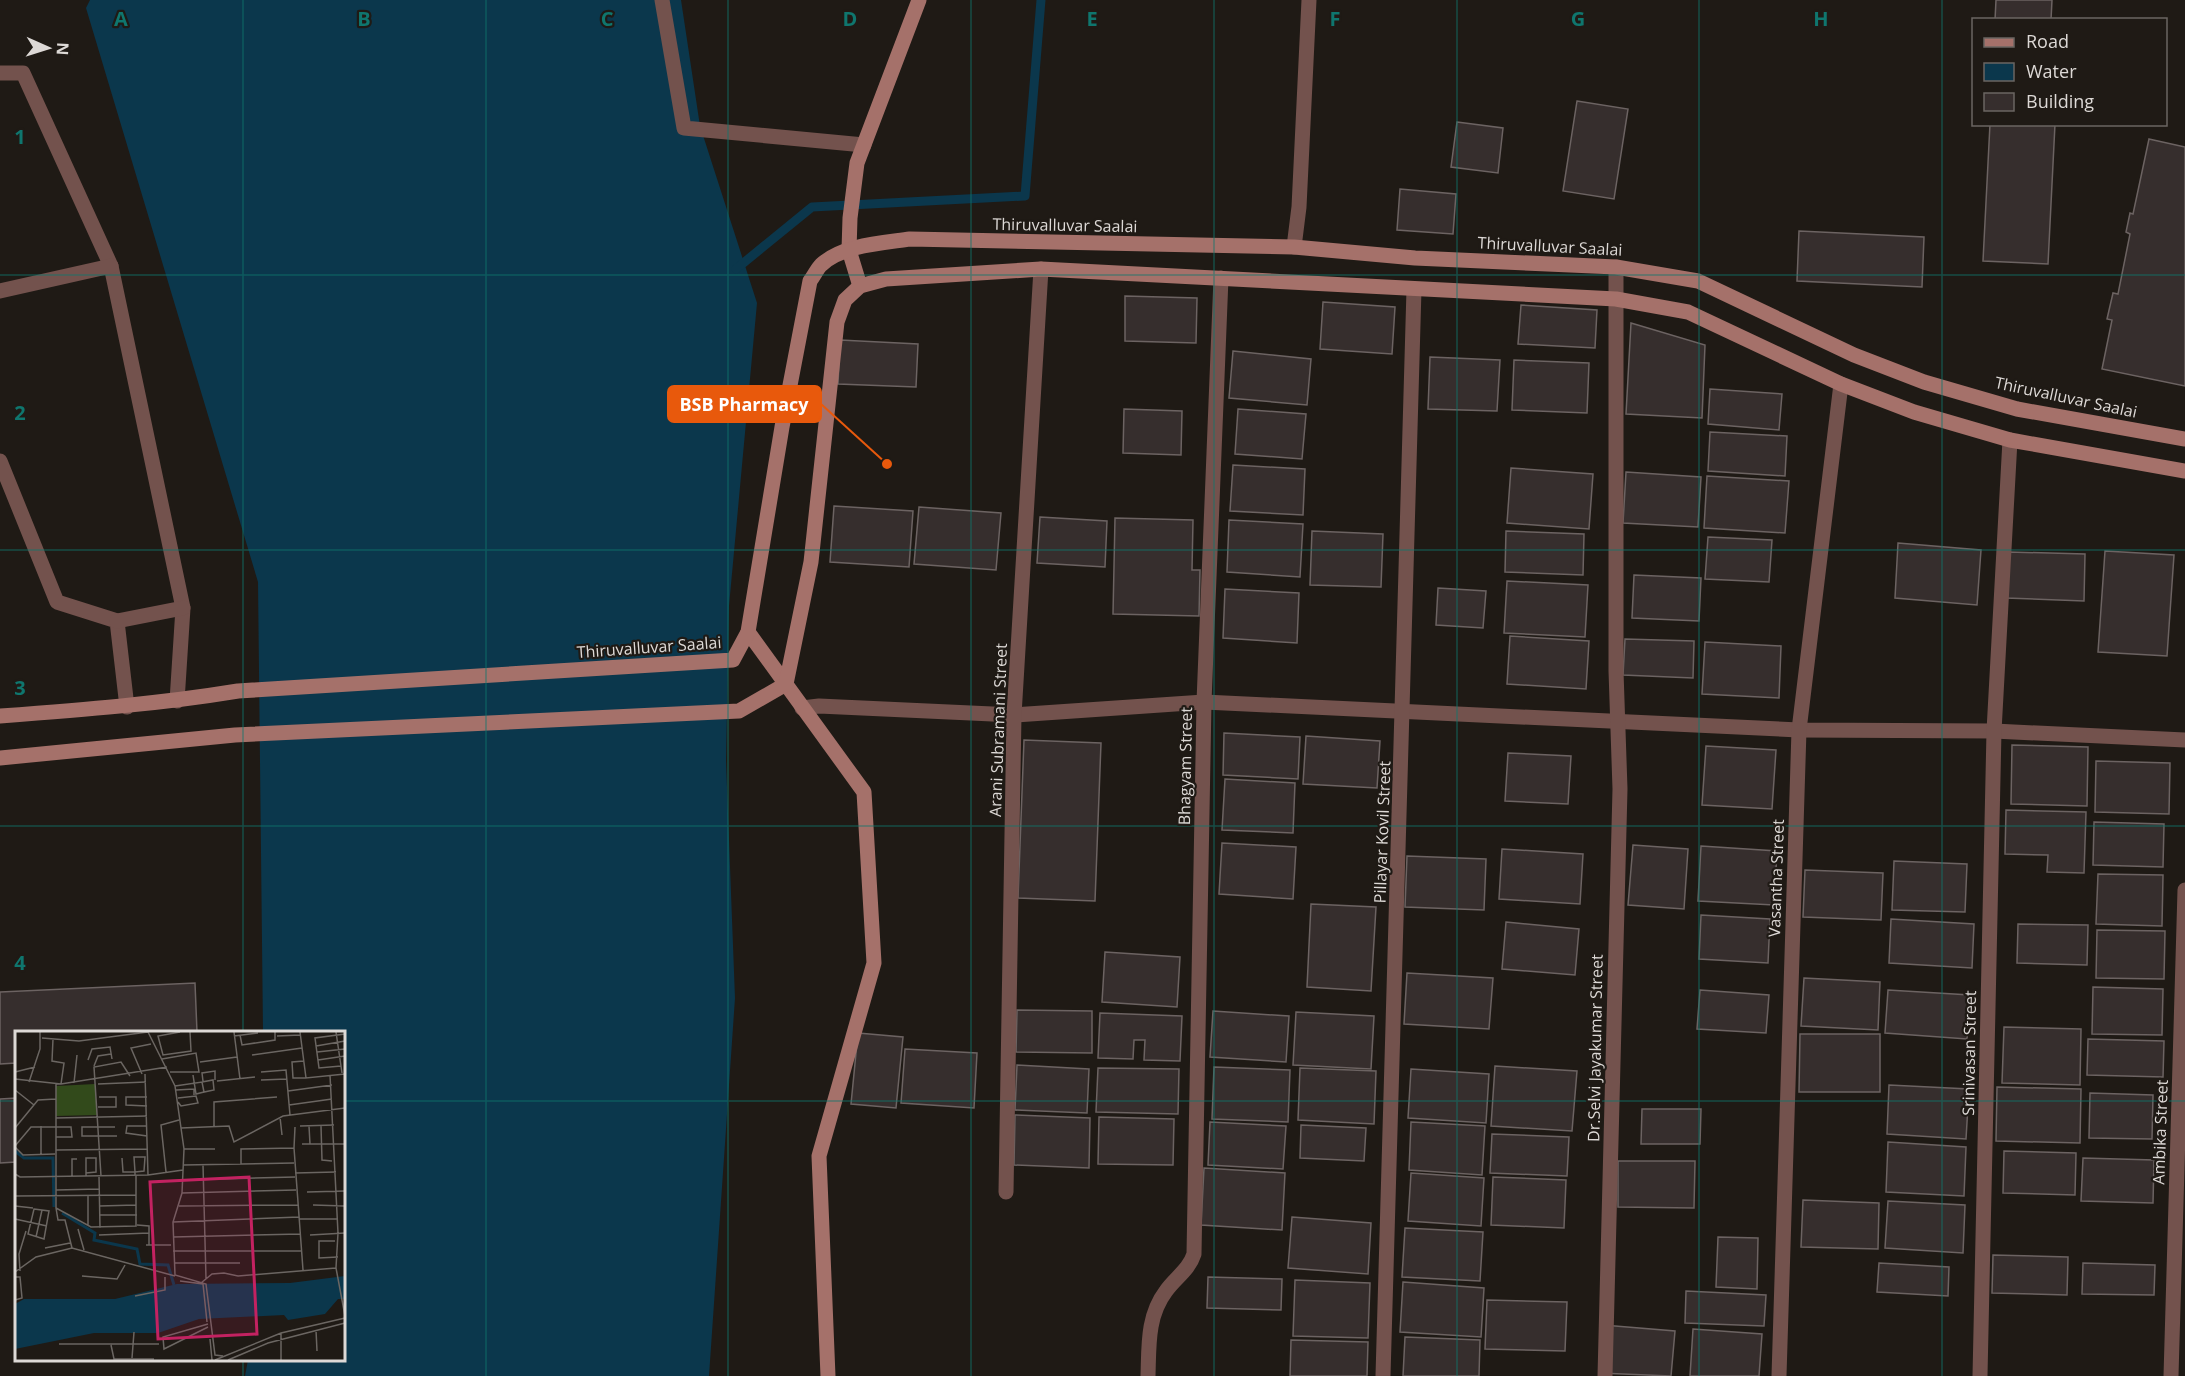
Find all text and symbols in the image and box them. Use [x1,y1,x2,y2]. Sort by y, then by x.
text: A [114,5,128,32]
text: B [357,5,371,32]
text: C [601,5,614,32]
text: D [843,5,857,32]
text: E [1086,5,1098,32]
text: F [1330,5,1340,32]
text: G [1571,5,1585,32]
text: H [1813,5,1829,32]
north arrow [18,18,78,78]
legend [1972,18,2167,126]
text: Road [2026,29,2069,53]
text: N [52,42,74,56]
text: Water [2026,59,2077,83]
text: Building [2026,89,2094,113]
text: 1 [14,123,26,150]
street label: Thiruvalluvar Saalai [992,213,1138,237]
street label: Thiruvalluvar Saalai [1477,231,1623,261]
street label: Thiruvalluvar Saalai [1993,371,2139,423]
callout: BSB Pharmacy [668,386,821,422]
text: BSB Pharmacy [680,392,809,416]
text: 2 [14,399,26,426]
street label: Thiruvalluvar Saalai [576,631,722,663]
street label: Arani Subramani Street [984,642,1012,817]
text: 3 [14,674,26,701]
street label: Bhagyam Street [1173,706,1197,825]
street label: Pillayar Kovil Street [1369,760,1395,904]
street label: Vasantha Street [1763,818,1789,937]
text: 4 [14,949,26,976]
street label: Dr.Selvi Jayakumar Street [1582,954,1608,1142]
street label: Srinivasan Street [1957,990,1981,1116]
inset map [15,1031,345,1361]
street label: Ambika Street [2147,1079,2173,1185]

